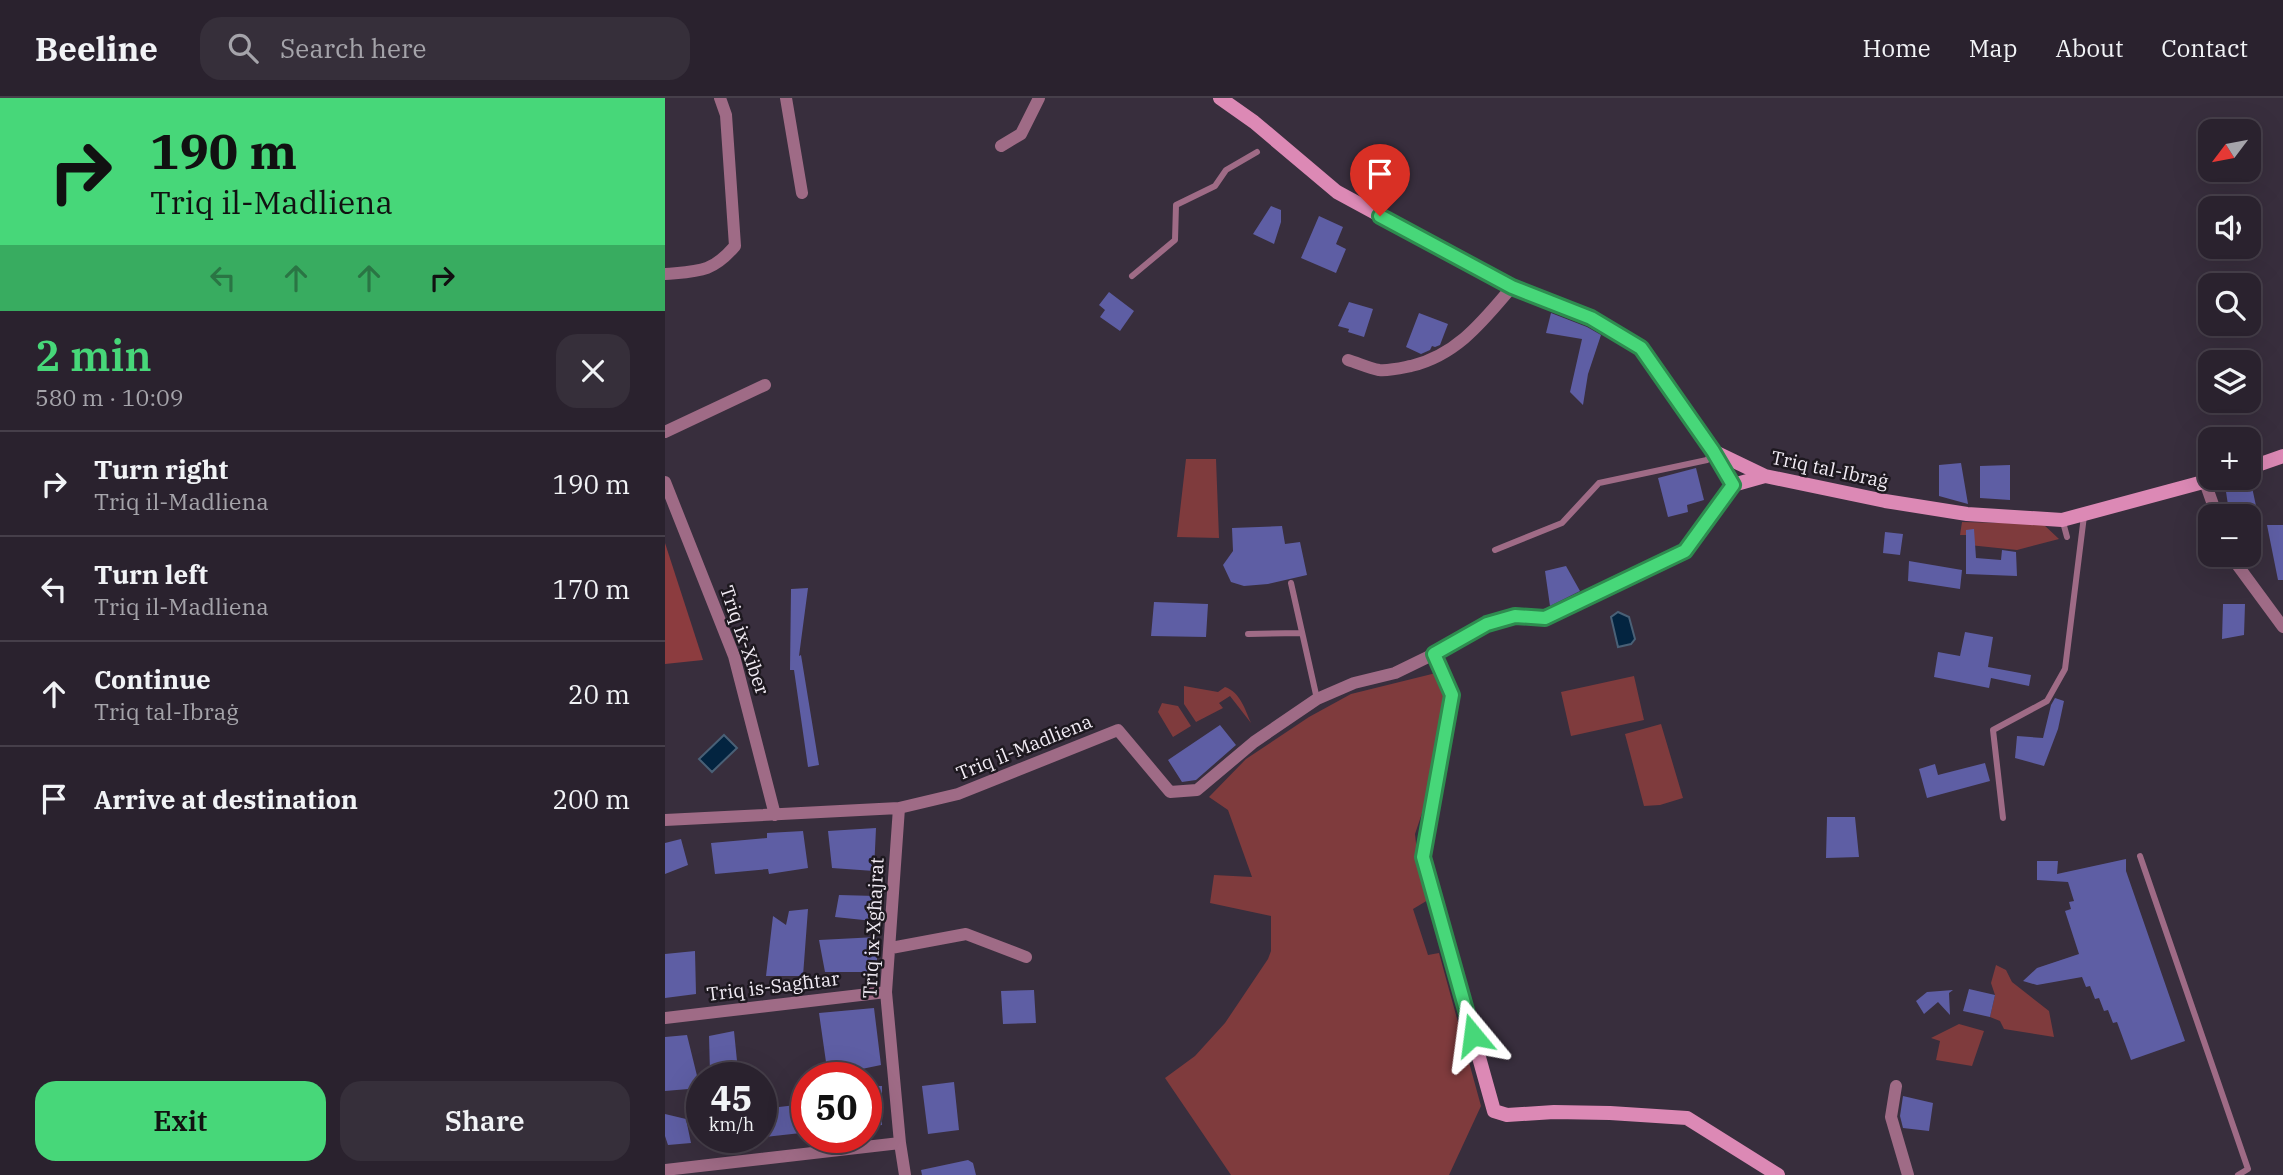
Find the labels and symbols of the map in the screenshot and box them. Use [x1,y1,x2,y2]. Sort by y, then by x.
north arrow [2198,119,2261,182]
pin [1350,144,1410,216]
street label: Triq tal-Ibraġ [1769,445,1891,493]
street label: Triq ix-Xiber [715,582,775,698]
street label: Triq il-Madliena [953,709,1095,785]
street label: Triq ix-Xgħajrat [857,857,889,999]
street label: Triq is-Sagħtar [705,966,841,1006]
position arrow [1436,998,1510,1072]
speed limit sign: 50 [791,1062,882,1153]

